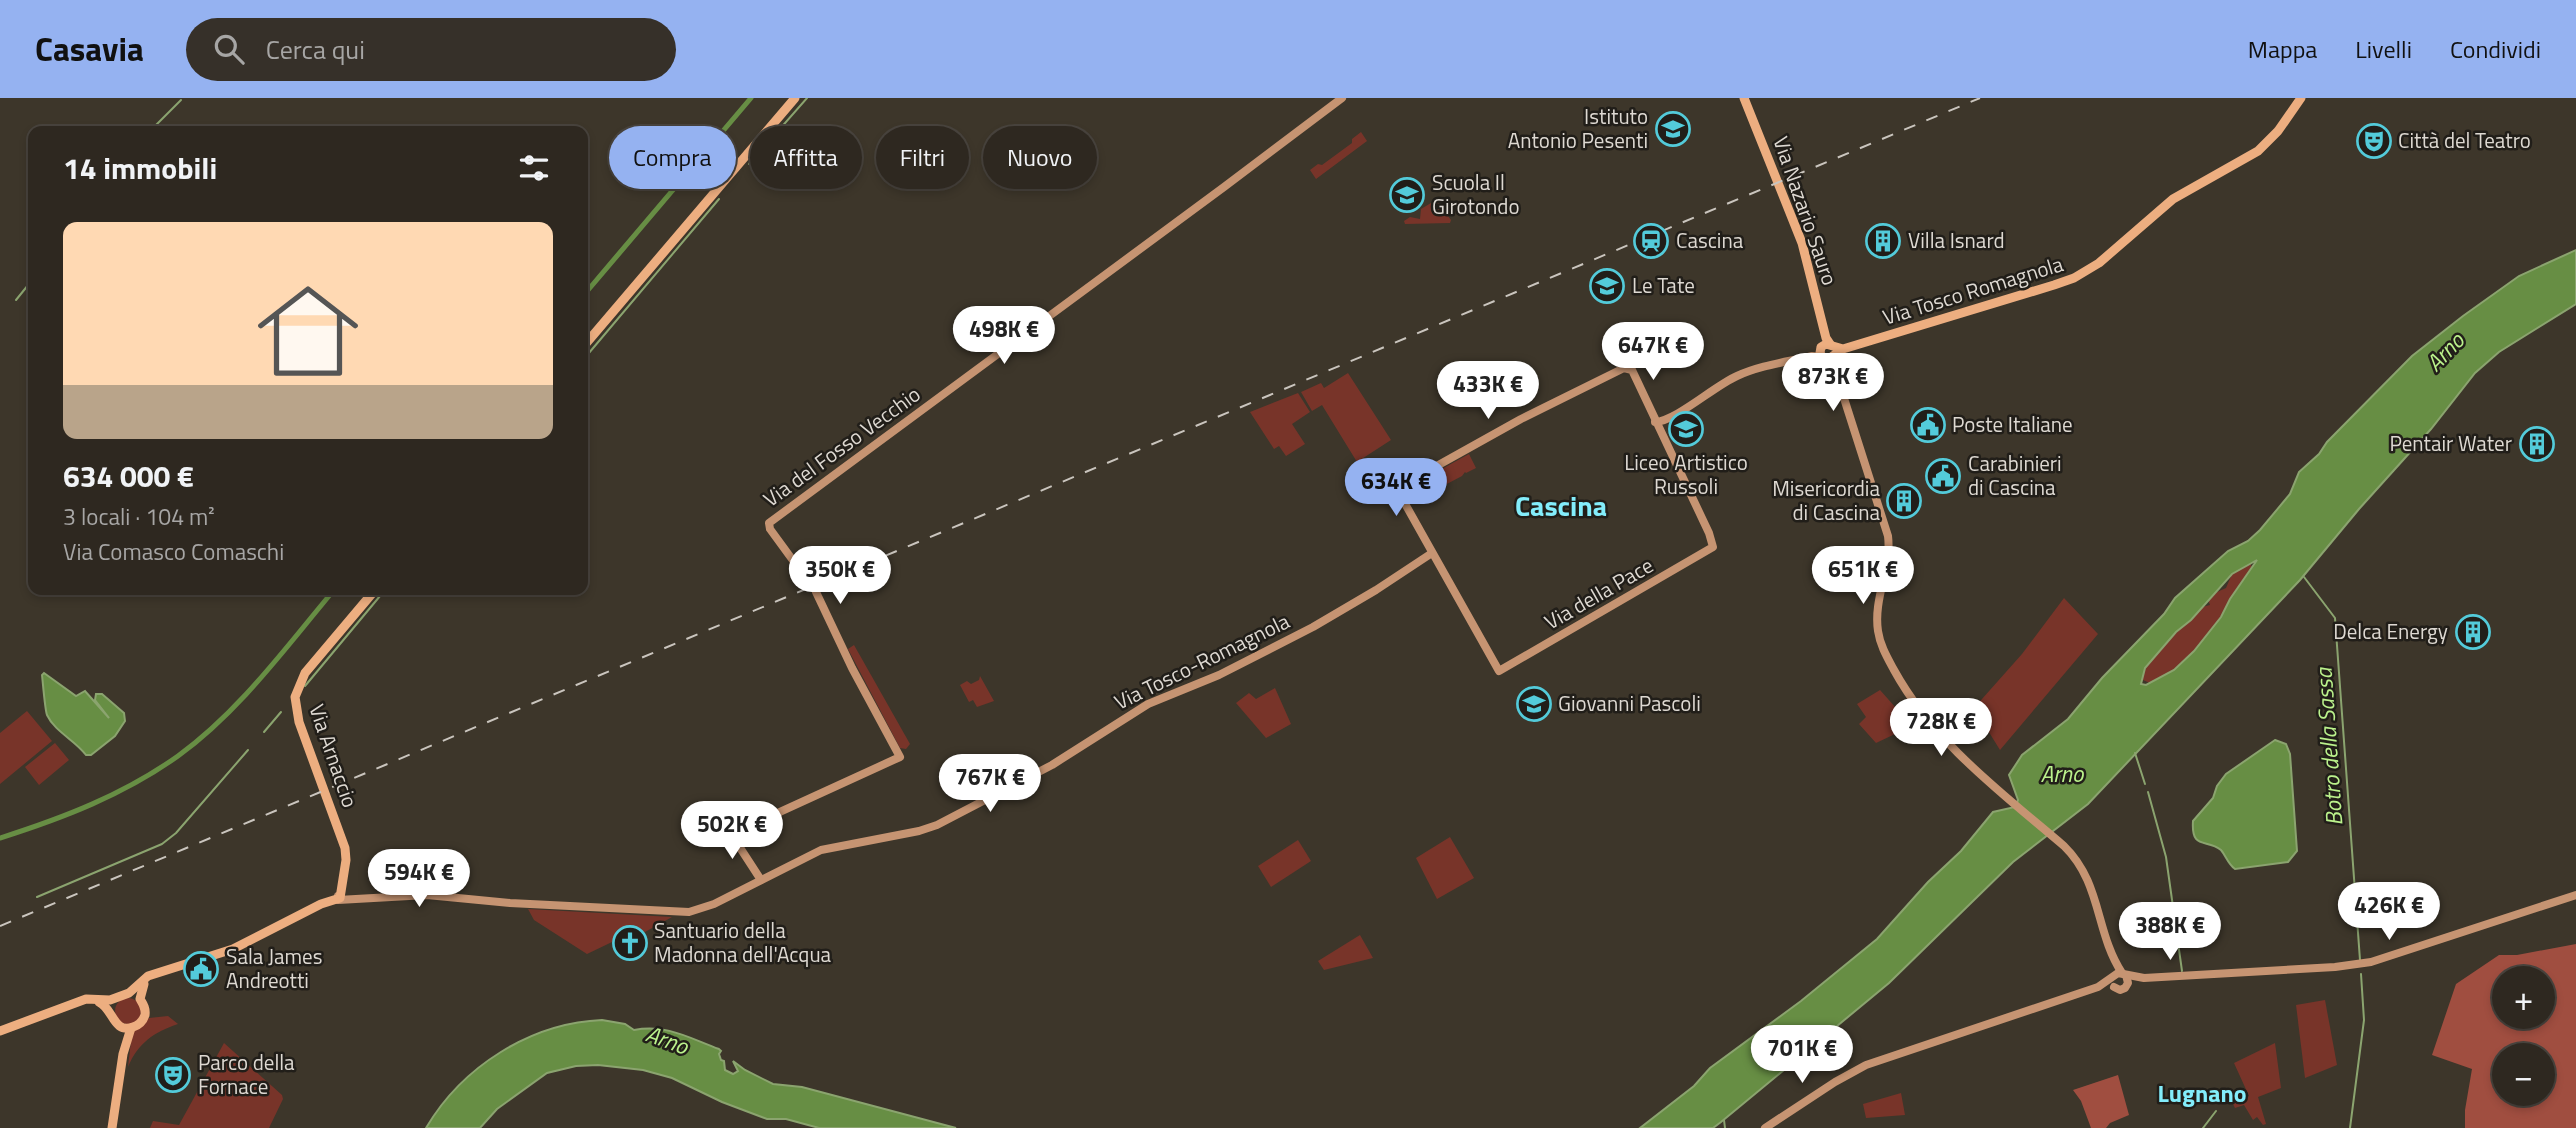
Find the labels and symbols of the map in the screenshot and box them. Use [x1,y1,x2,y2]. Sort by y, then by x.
place label: Istituto Antonio Pesenti [1508,100,1648,156]
school or university icon: Istituto Antonio Pesenti [1654,110,1692,148]
theatre icon: Città del Teatro [2355,122,2393,160]
place label: Città del Teatro [2398,124,2531,156]
street label: Via Nazario Sauro [1765,132,1846,289]
place label: Scuola Il Girotondo [1432,166,1520,222]
school or university icon: Scuola Il Girotondo [1388,176,1426,214]
station icon: Cascina [1632,222,1670,260]
building icon: Villa Isnard [1864,222,1902,260]
place label: Cascina [1676,224,1744,256]
place label: Villa Isnard [1908,224,2005,256]
street label: Via Tosco Romagnola [1879,247,2067,333]
school or university icon: Le Tate [1588,267,1626,305]
place label: Le Tate [1632,269,1695,301]
pin: 498K € [947,306,1061,366]
pin: 647K € [1596,322,1710,382]
water label: Arno [2417,324,2473,379]
pin: 873K € [1776,354,1890,413]
pin: 433K € [1431,362,1545,421]
street label: Via del Fosso Vecchio [756,378,927,514]
public building icon: Poste Italiane [1909,406,1947,444]
place label: Poste Italiane [1952,408,2073,440]
school or university icon: Liceo Artistico Russoli [1667,410,1705,448]
building icon: Pentair Water [2518,425,2556,463]
place label: Pentair Water [2389,427,2512,459]
place label: Liceo Artistico Russoli [1624,446,1748,502]
place label: Carabinieri di Cascina [1968,447,2062,503]
public building icon: Carabinieri di Cascina [1924,457,1962,495]
pin: 634K € [1339,458,1453,518]
place label: Misericordia di Cascina [1772,472,1880,528]
building icon: Misericordia di Cascina [1885,482,1923,520]
district label: Cascina [1515,484,1607,527]
pin: 350K € [783,546,897,606]
pin: 651K € [1806,546,1920,606]
street label: Via della Pace [1538,549,1659,637]
street label: Via Tosco-Romagnola [1108,604,1295,718]
building icon: Delca Energy [2454,613,2492,651]
place label: Delca Energy [2333,615,2448,647]
water label: Botro della Sassa [2305,666,2351,827]
school or university icon: Giovanni Pascoli [1515,685,1553,723]
place label: Giovanni Pascoli [1558,687,1701,719]
pin: 728K € [1884,698,1998,758]
street label: Via Arnaccio [301,700,367,812]
pin: 767K € [933,754,1047,814]
water label: Arno [2041,756,2084,791]
pin: 502K € [675,802,789,861]
pin: 594K € [362,850,476,909]
pin: 426K € [2332,882,2446,942]
pin: 388K € [2113,902,2227,962]
place label: Santuario della Madonna dell'Acqua [654,914,832,970]
church icon: Santuario della Madonna dell'Acqua [611,924,649,962]
place label: Sala James Andreotti [226,940,322,996]
public building icon: Sala James Andreotti [182,950,220,988]
water label: Arno [641,1016,694,1064]
pin: 701K € [1745,1026,1859,1085]
place label: Parco della Fornace [198,1046,295,1102]
theatre icon: Parco della Fornace [154,1056,192,1094]
district label: Lugnano [2158,1075,2247,1111]

